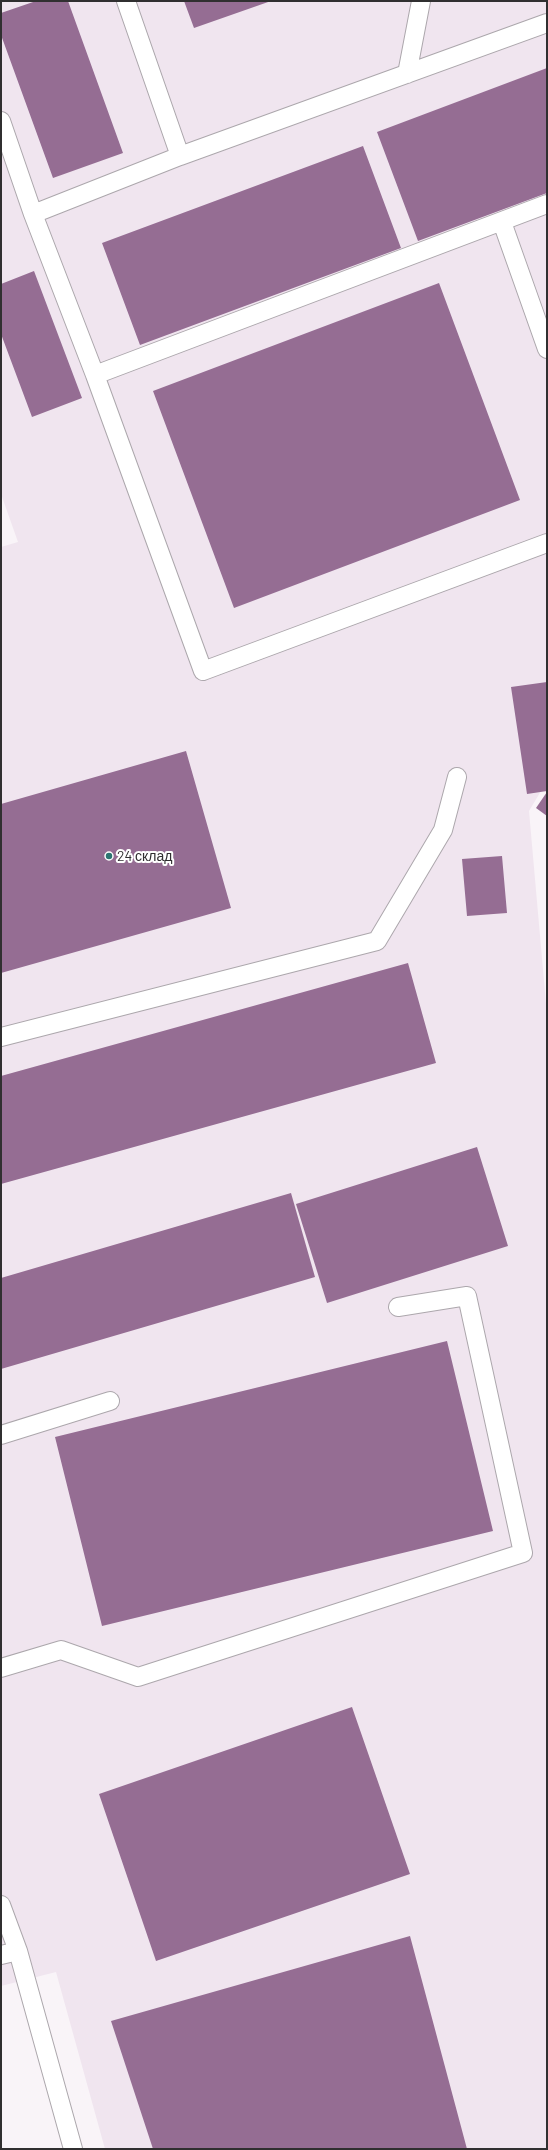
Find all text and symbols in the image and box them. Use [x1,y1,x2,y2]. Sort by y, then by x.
place label: 24 склад [117,848,172,864]
marker: 24 склад [104,851,114,861]

